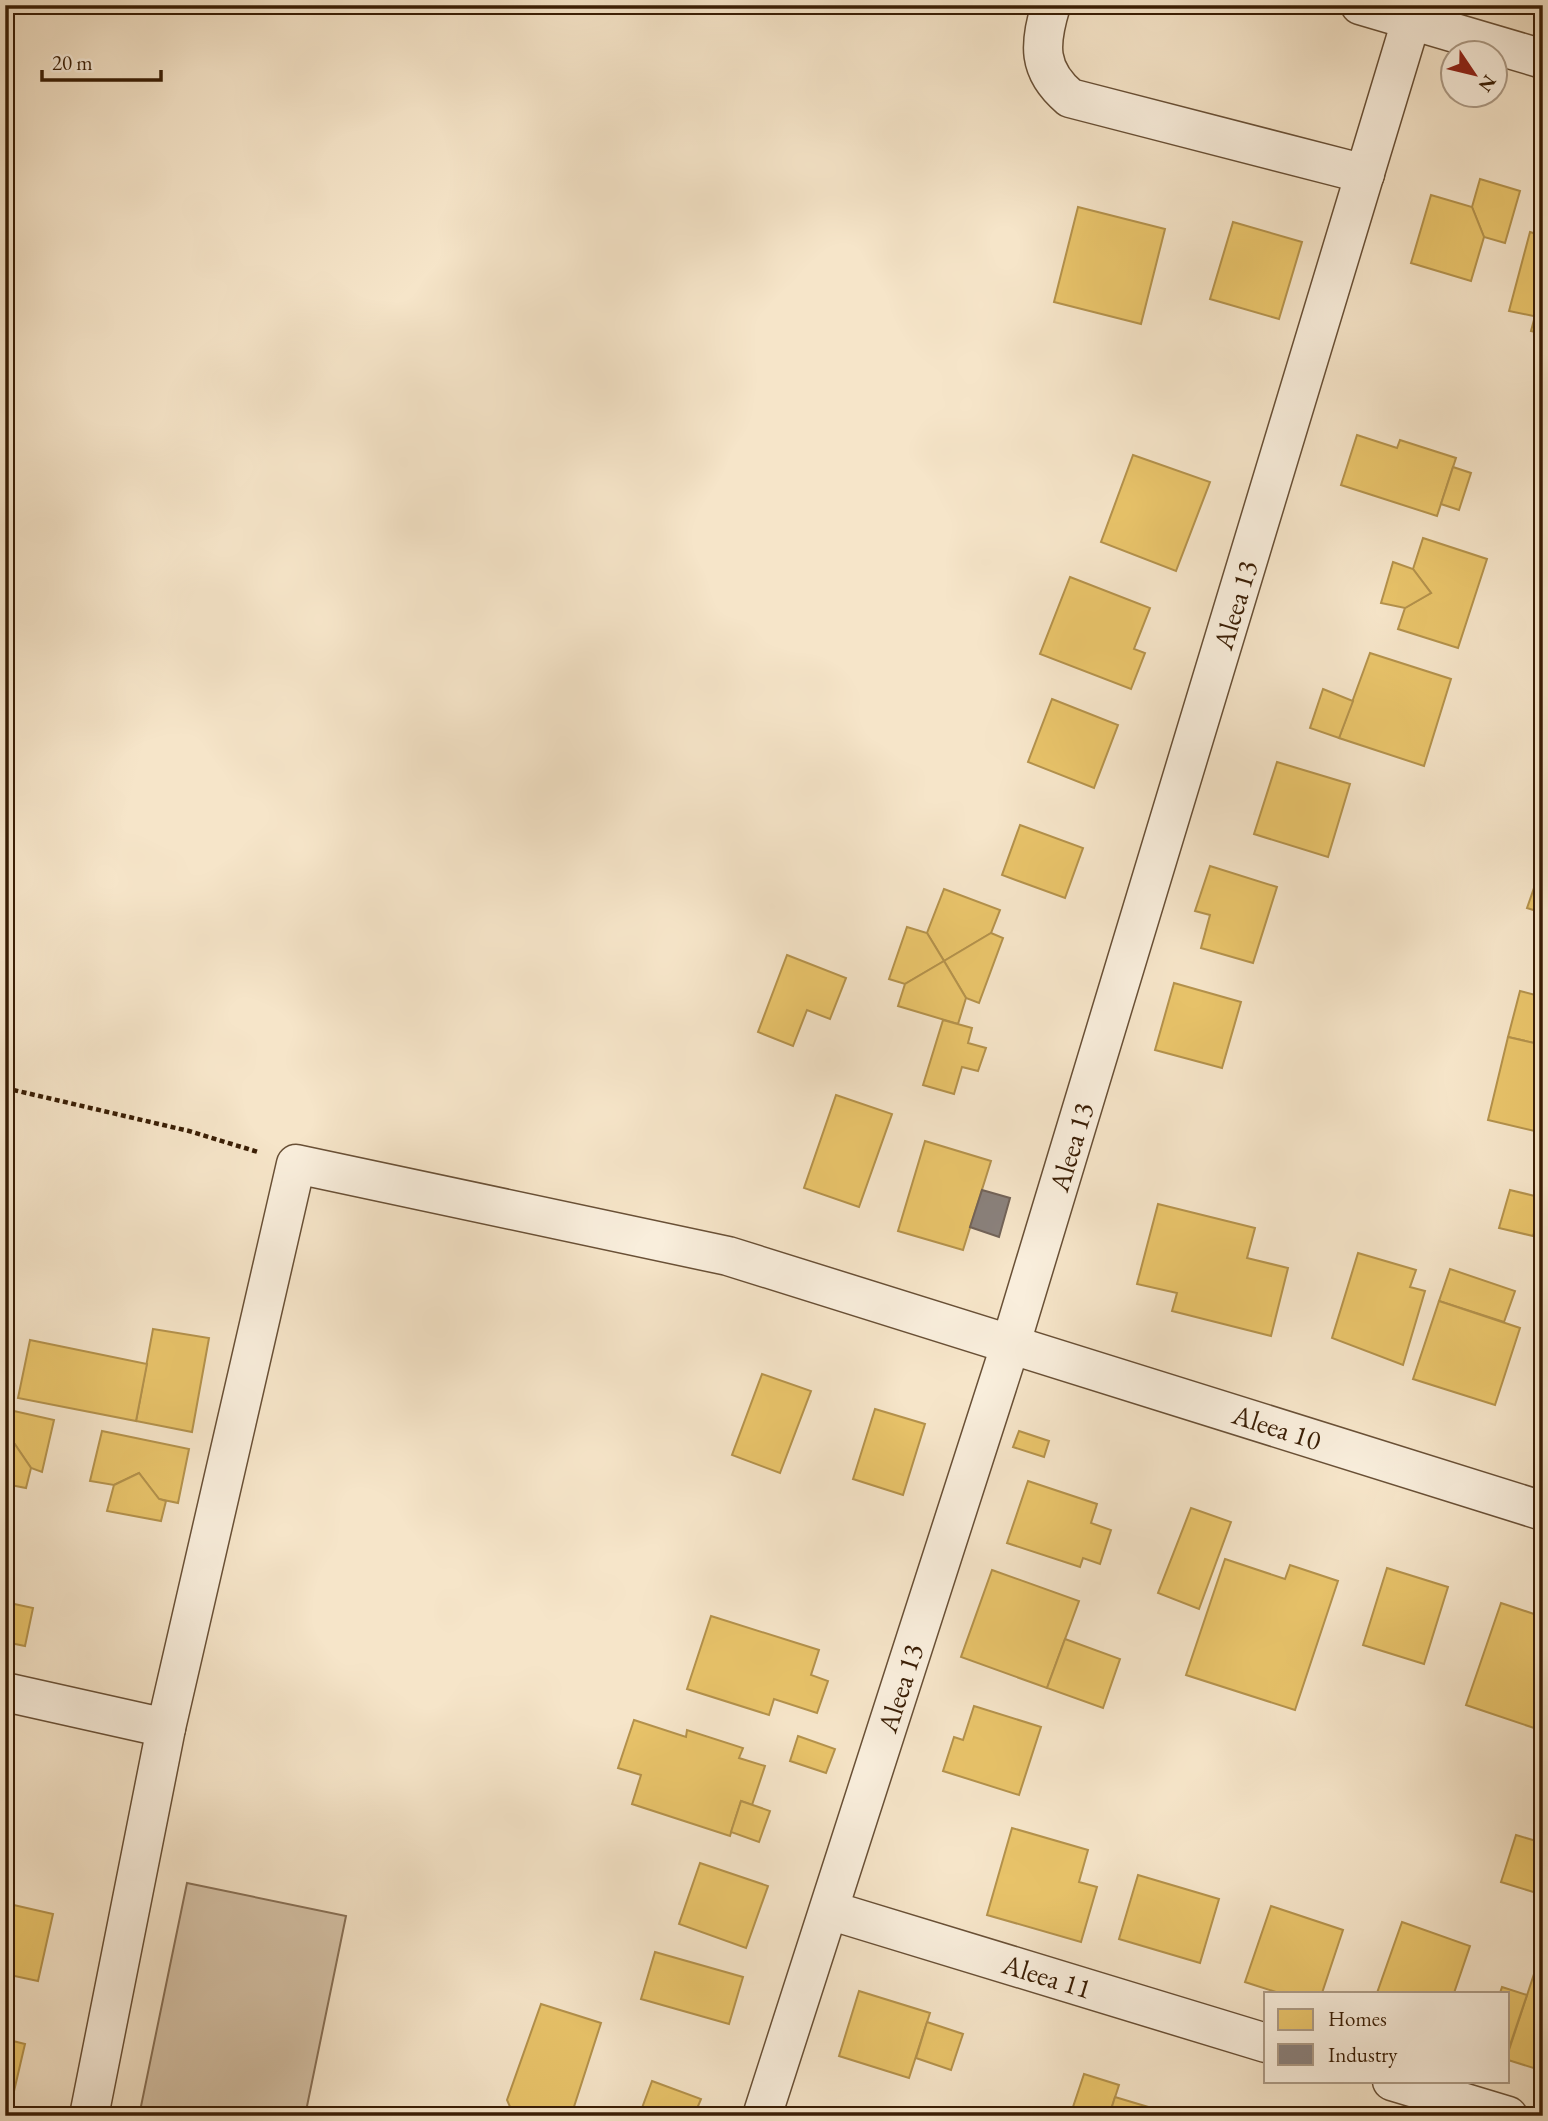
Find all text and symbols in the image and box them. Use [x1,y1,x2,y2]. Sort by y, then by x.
scale bar [42,38,161,82]
north arrow [1440,38,1510,108]
text: 20 m [52,49,93,76]
text: N [1473,70,1502,97]
street label: Aleea 13 [1204,556,1266,655]
street label: Aleea 13 [1040,1098,1102,1197]
street label: Aleea 10 [1227,1395,1326,1458]
street label: Aleea 13 [868,1639,931,1738]
street label: Aleea 11 [997,1945,1096,2007]
legend [1264,1992,1510,2082]
text: Homes [1328,2005,1387,2032]
text: Industry [1328,2041,1398,2068]

